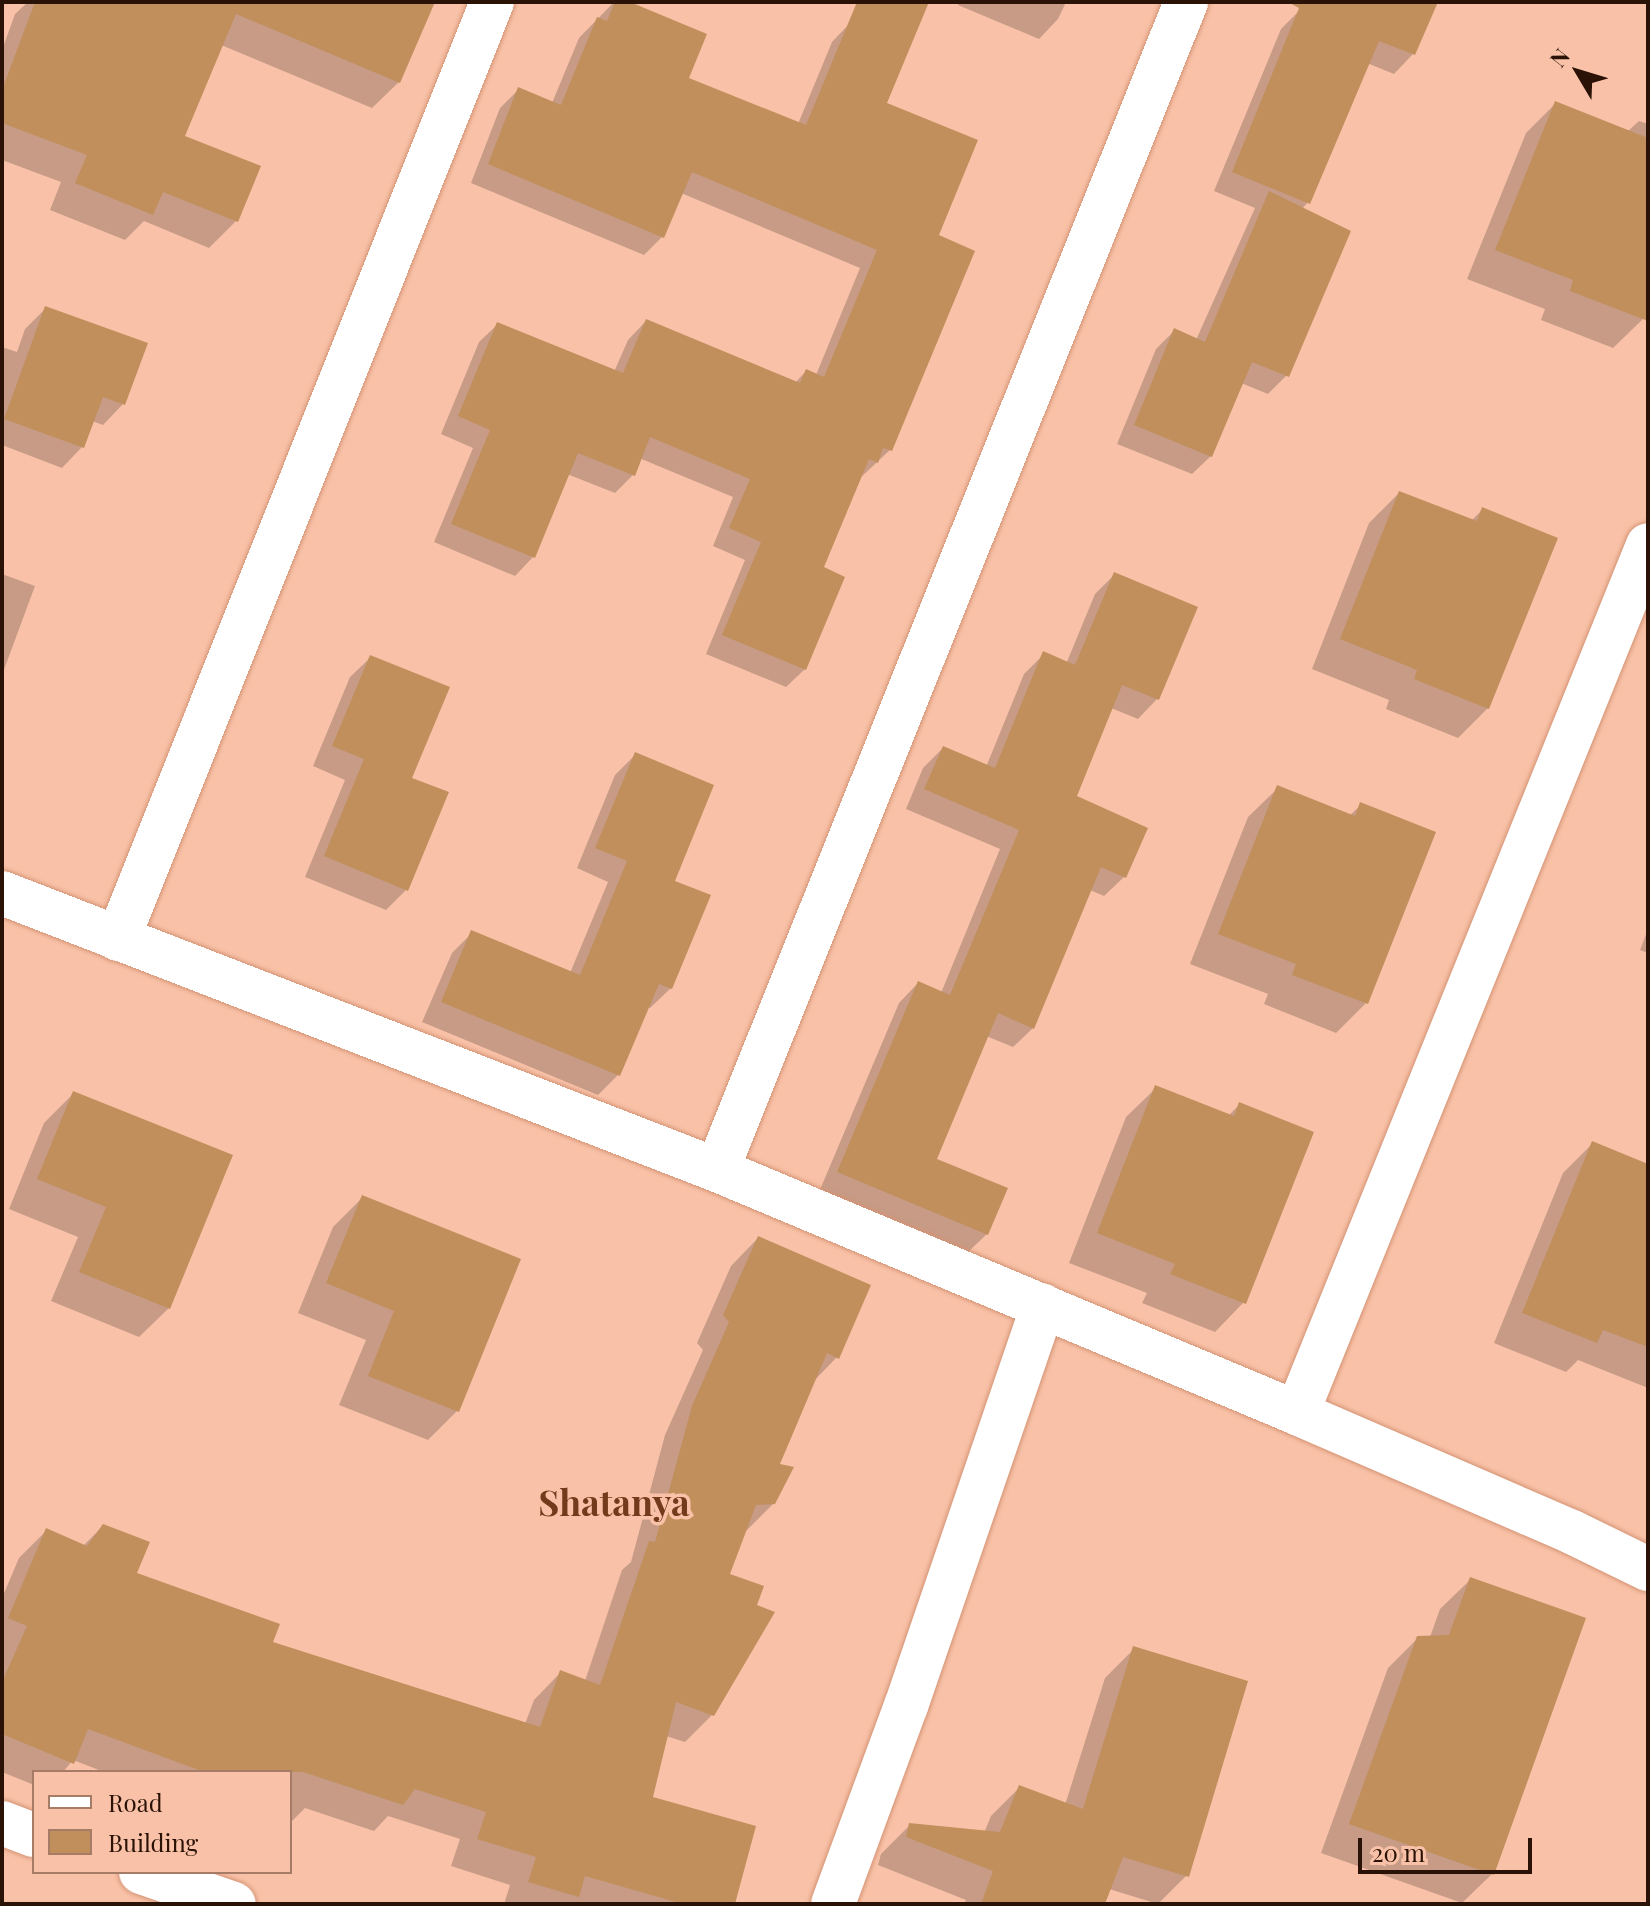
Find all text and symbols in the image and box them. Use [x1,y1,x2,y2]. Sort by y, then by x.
north arrow [1538,32,1618,112]
text: N [1542,42,1576,73]
district label: Shatanya [538,1480,690,1524]
legend [32,1770,292,1874]
text: Road [108,1786,163,1818]
scale bar [1362,1822,1536,1872]
text: Building [108,1826,198,1858]
text: 20 m [1372,1836,1425,1868]

